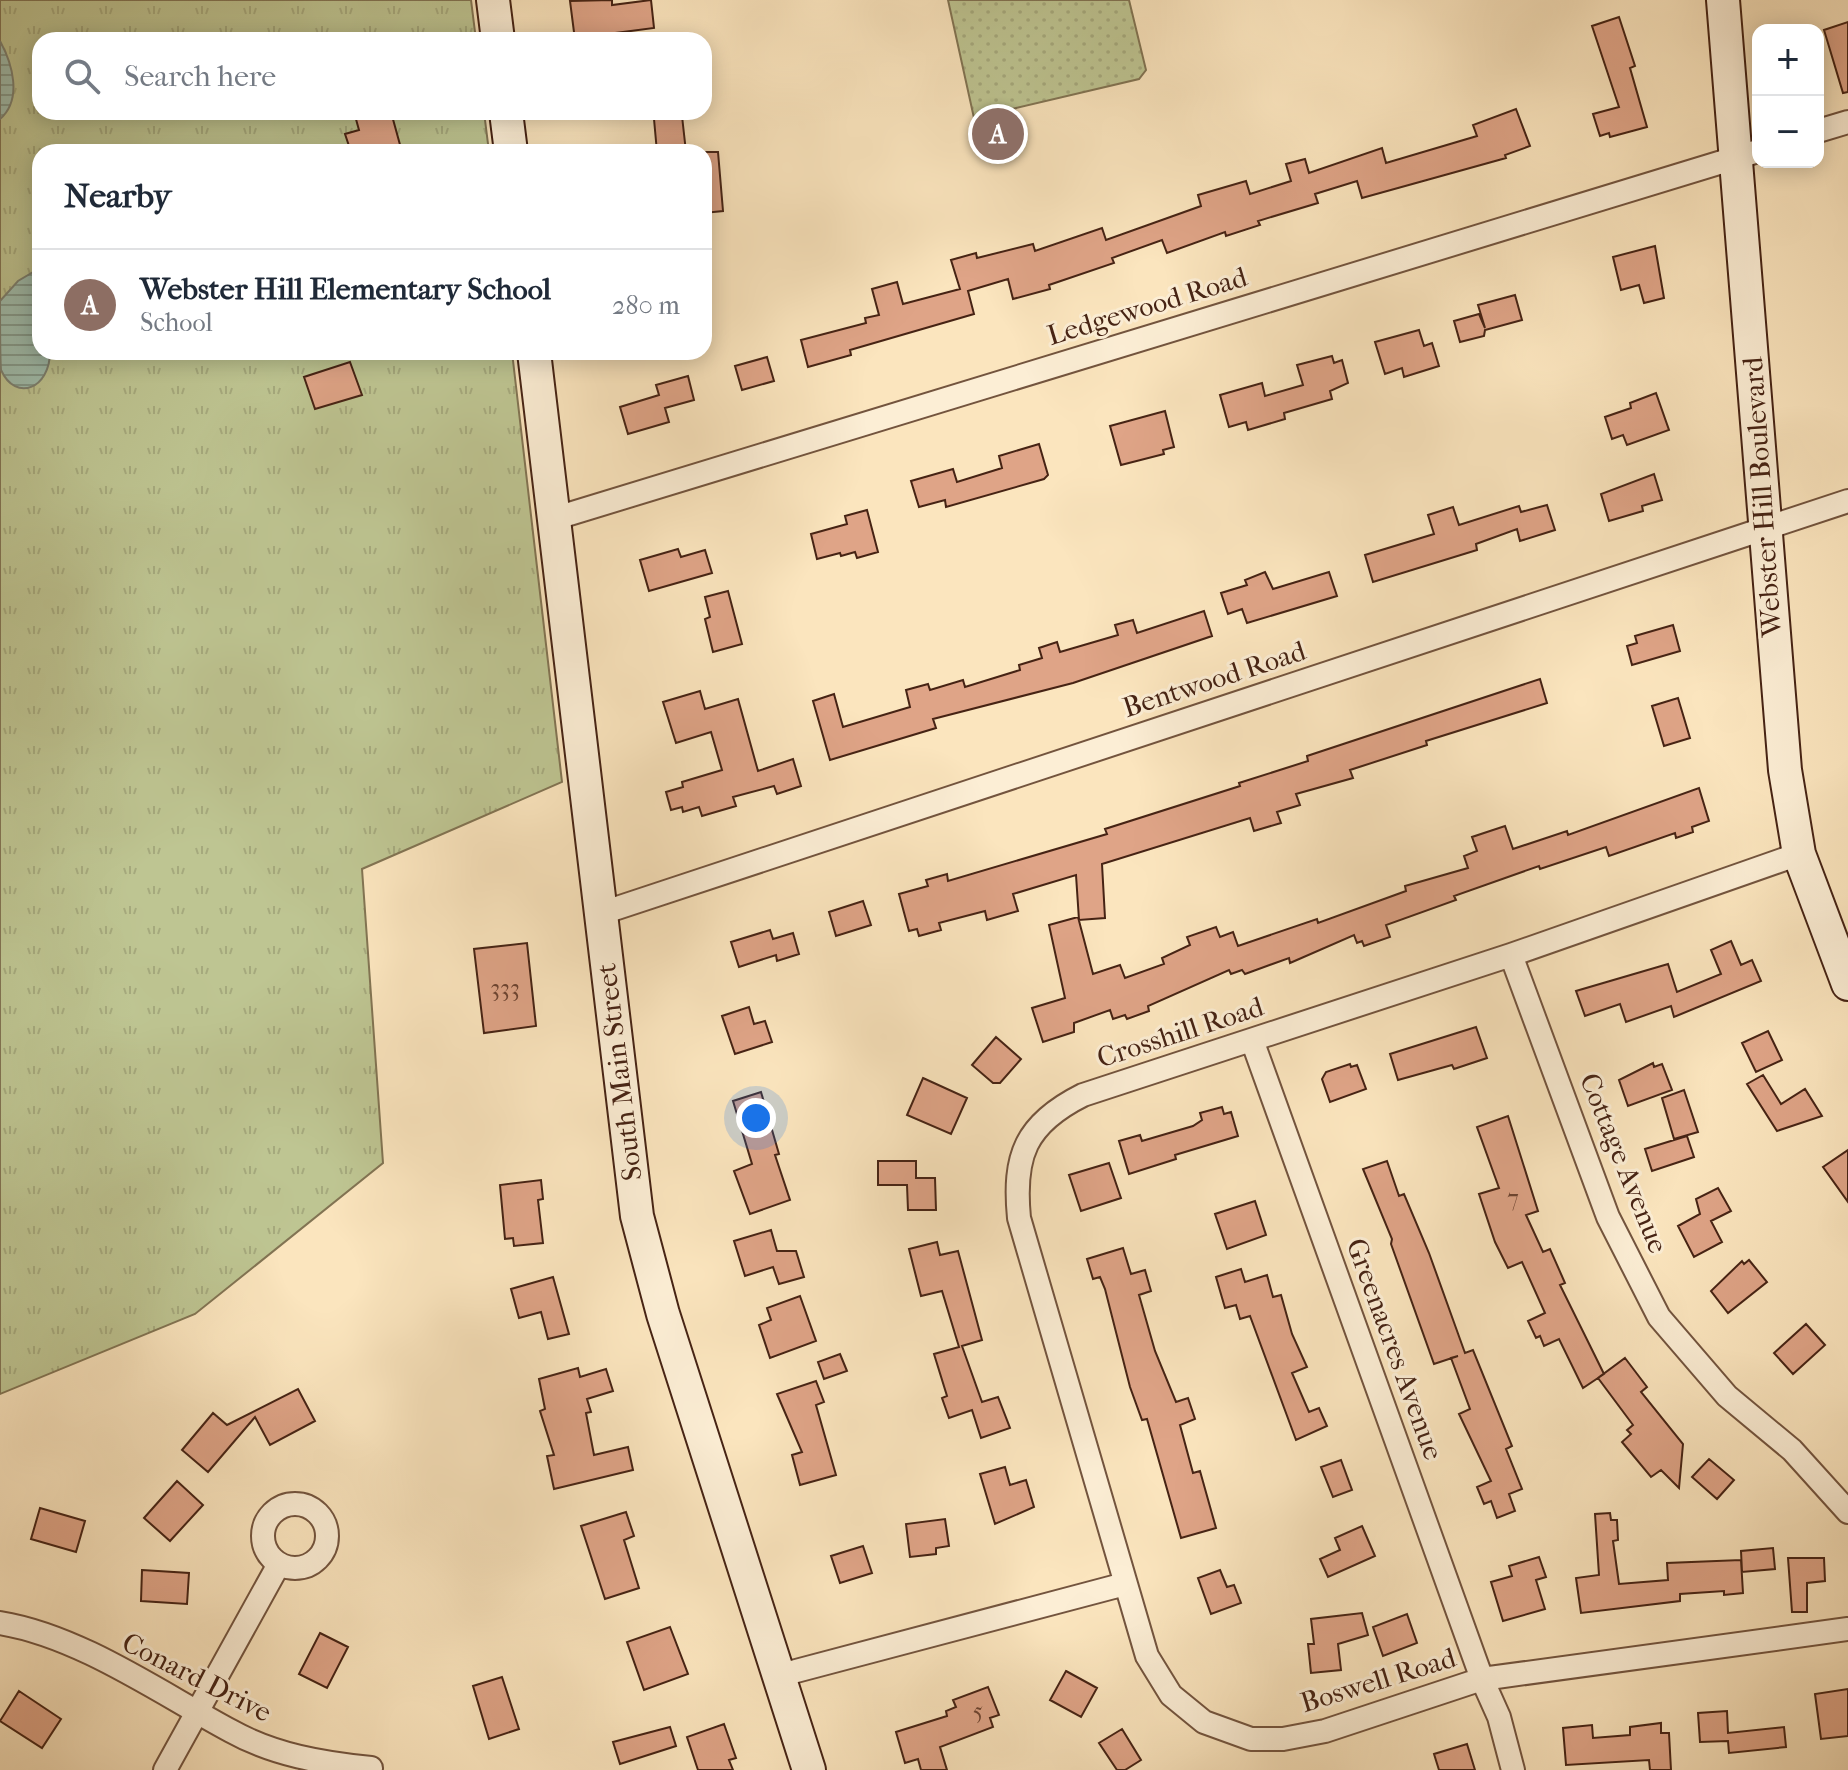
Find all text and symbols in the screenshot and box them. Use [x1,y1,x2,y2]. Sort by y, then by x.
map controls [1752,24,1824,168]
button: + [1752,24,1824,96]
search box [32,32,712,120]
icon: search [60,54,104,98]
text: Search here [124,59,276,94]
button: − [1752,96,1824,168]
pin: A [972,104,1024,164]
text: Nearby [64,176,171,216]
street label: Ledgewood Road [1043,260,1251,352]
text: Webster Hill Elementary School [140,272,551,307]
text: A [82,290,98,321]
text: 280 m [612,290,680,321]
text: School [140,307,213,338]
street label: Webster Hill Boulevard [1736,355,1788,639]
street label: Bentwood Road [1118,634,1310,724]
street label: South Main Street [589,961,649,1183]
house number: 333 [490,974,520,1002]
street label: Crosshill Road [1093,989,1268,1074]
street label: Cottage Avenue [1573,1068,1675,1258]
your location [736,1098,776,1138]
house number: 7 [1507,1184,1519,1212]
street label: Greenacres Avenue [1340,1234,1450,1464]
street label: Conard Drive [117,1625,277,1729]
street label: Boswell Road [1296,1641,1460,1719]
house number: 5 [973,1697,983,1725]

